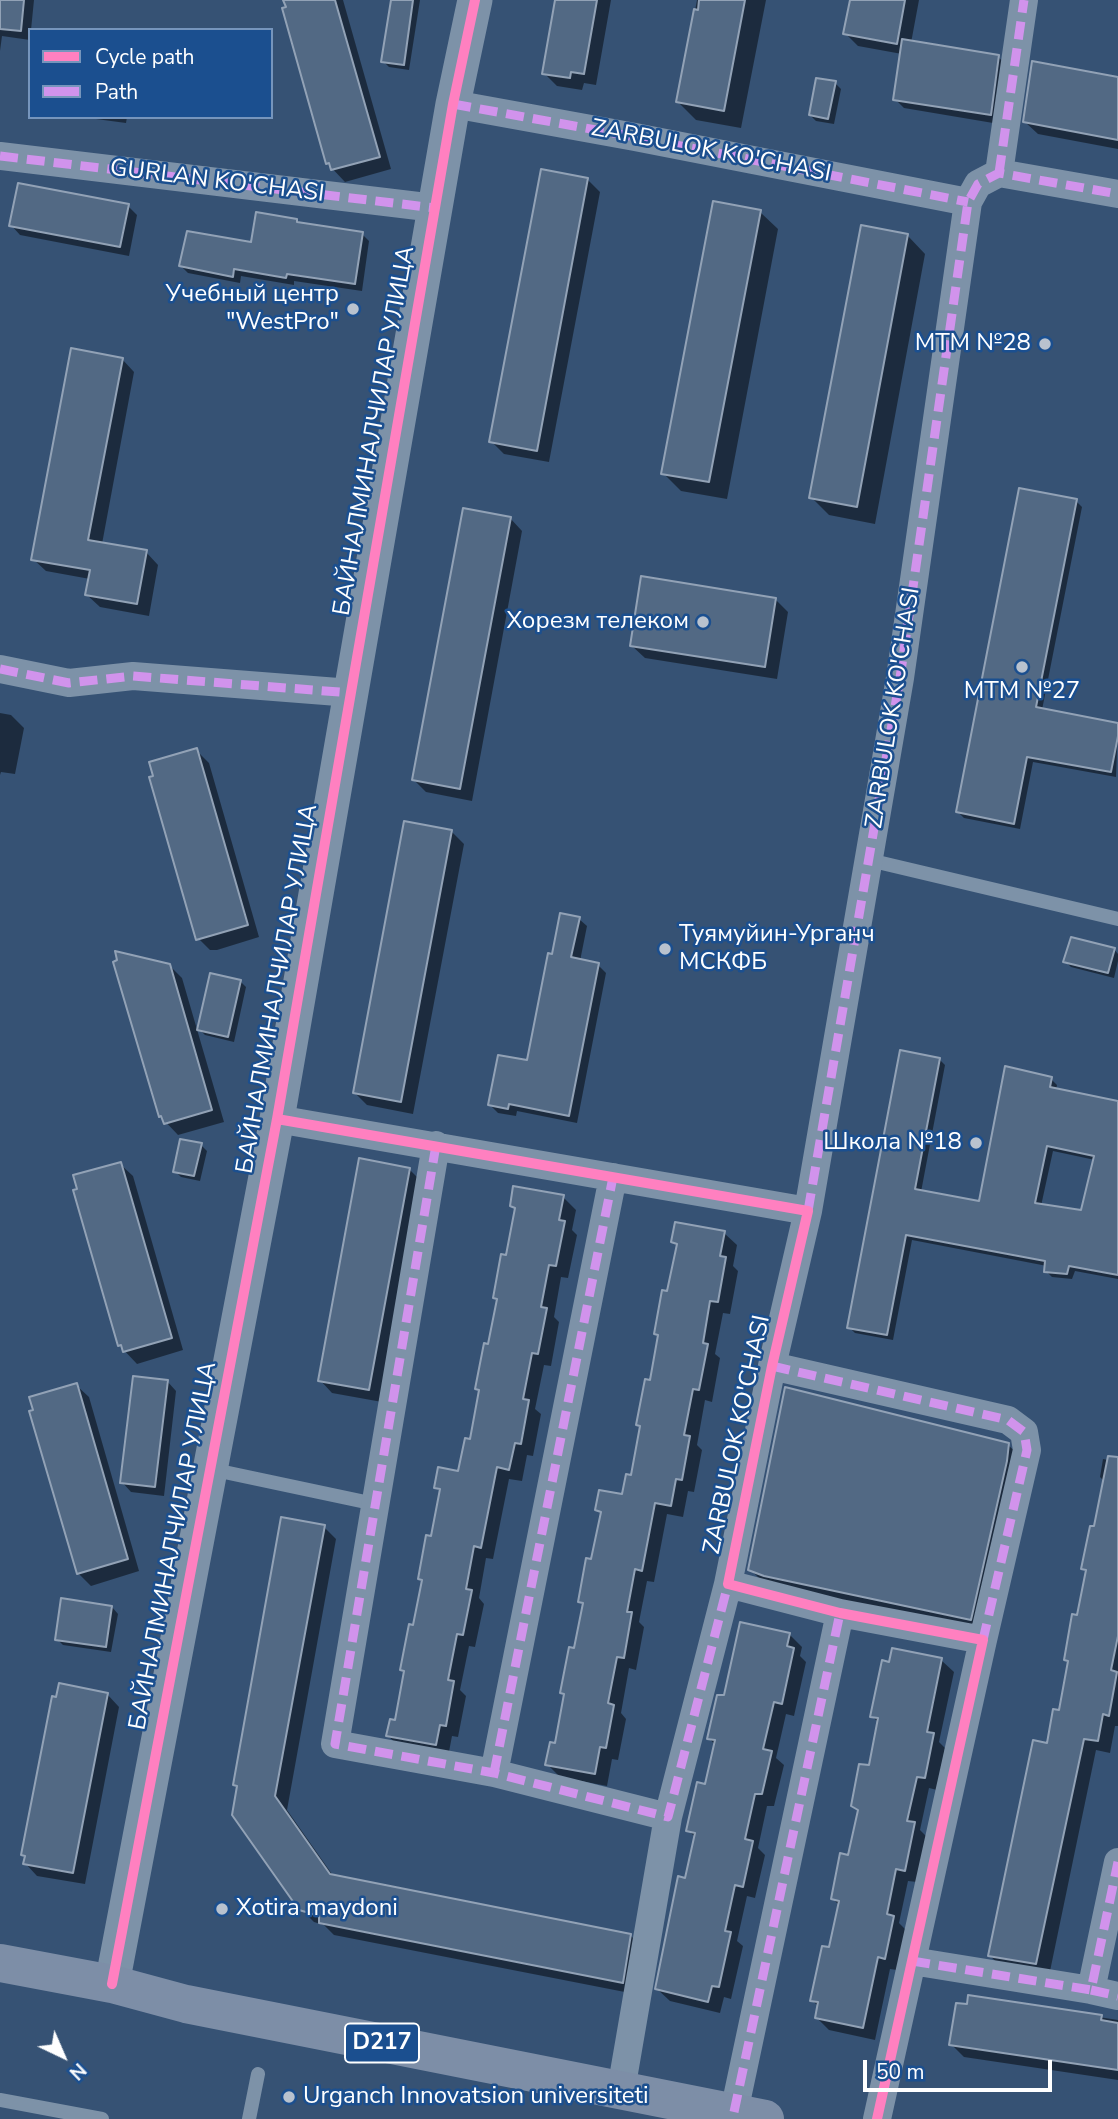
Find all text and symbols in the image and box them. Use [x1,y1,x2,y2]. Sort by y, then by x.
legend [28,28,273,119]
text: Cycle path [95,43,194,71]
text: Path [95,78,138,106]
street label: ZARBULOK KO'CHASI [589,115,833,189]
street label: GURLAN KO'CHASI [108,155,326,209]
street label: БАЙНАЛМИНАЛЧИЛАР УЛИЦА [328,244,422,618]
place label: Учебный центр "WestPro" [166,281,339,337]
marker: Учебный центр "WestPro" [345,301,361,317]
place label: MTM №28 [915,330,1031,358]
marker: MTM №28 [1037,336,1053,352]
street label: ZARBULOK KO'CHASI [861,585,927,831]
place label: Хорезм телеком [506,608,689,636]
marker: Хорезм телеком [695,614,711,630]
marker: MTM №27 [1014,659,1030,675]
place label: MTM №27 [964,678,1080,706]
street label: БАЙНАЛМИНАЛЧИЛАР УЛИЦА [231,802,325,1176]
place label: Туямуйин-Урганч МСКФБ [679,921,875,977]
marker: Туямуйин-Урганч МСКФБ [657,941,673,957]
place label: Школа №18 [823,1129,962,1157]
marker: Школа №18 [968,1135,984,1151]
street label: ZARBULOK KO'CHASI [699,1313,777,1557]
street label: БАЙНАЛМИНАЛЧИЛАР УЛИЦА [124,1359,224,1733]
place label: Xotira maydoni [236,1895,398,1923]
marker: Xotira maydoni [214,1901,230,1917]
north arrow [28,2021,98,2091]
road number: D217 [345,2024,419,2062]
scale bar [866,2046,1055,2090]
text: N [63,2057,92,2085]
text: 50 m [876,2058,925,2086]
place label: Urganch Innovatsion universiteti [303,2083,649,2111]
marker: Urganch Innovatsion universiteti [281,2089,297,2105]

